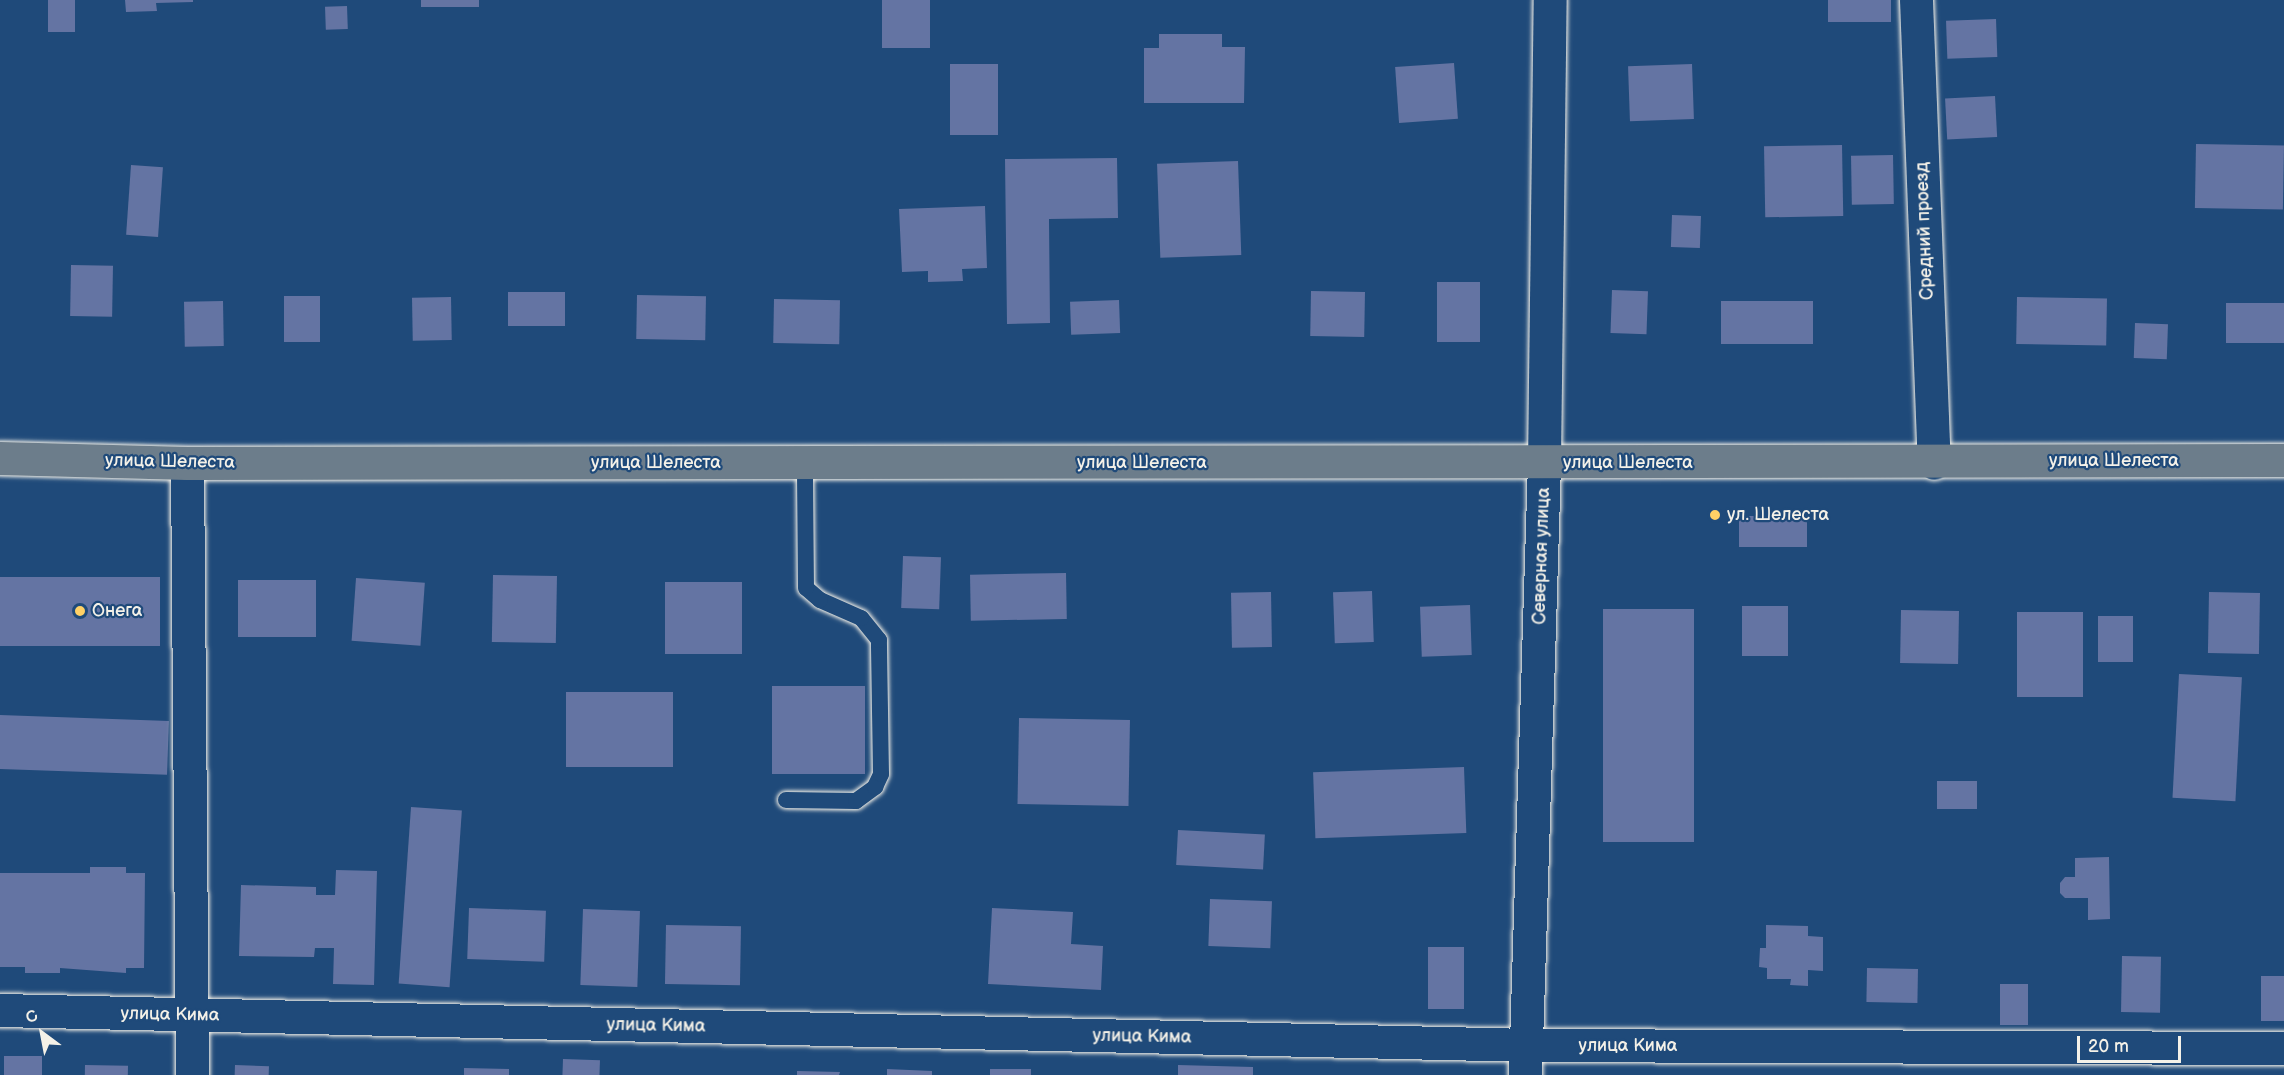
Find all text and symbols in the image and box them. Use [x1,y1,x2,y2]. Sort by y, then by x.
street label: Средний проезд [1912,162,1938,300]
street label: улица Шелеста [105,450,235,474]
street label: улица Шелеста [2049,450,2179,472]
street label: улица Шелеста [591,452,721,474]
street label: улица Шелеста [1077,452,1207,474]
street label: улица Шелеста [1563,452,1693,474]
street label: Северная улица [1529,487,1555,625]
place label: ул. Шелеста [1727,504,1829,526]
marker: ул. Шелеста [1708,508,1722,522]
place label: Онега [92,600,142,622]
marker: Онега [73,604,87,618]
north arrow [12,1003,72,1063]
street label: улица Кима [120,1003,220,1027]
text: С [22,1006,42,1028]
street label: улица Кима [606,1014,706,1038]
scale bar [2080,1024,2184,1062]
street label: улица Кима [1092,1025,1192,1049]
street label: улица Кима [1579,1035,1677,1057]
text: 20 m [2088,1036,2129,1057]

